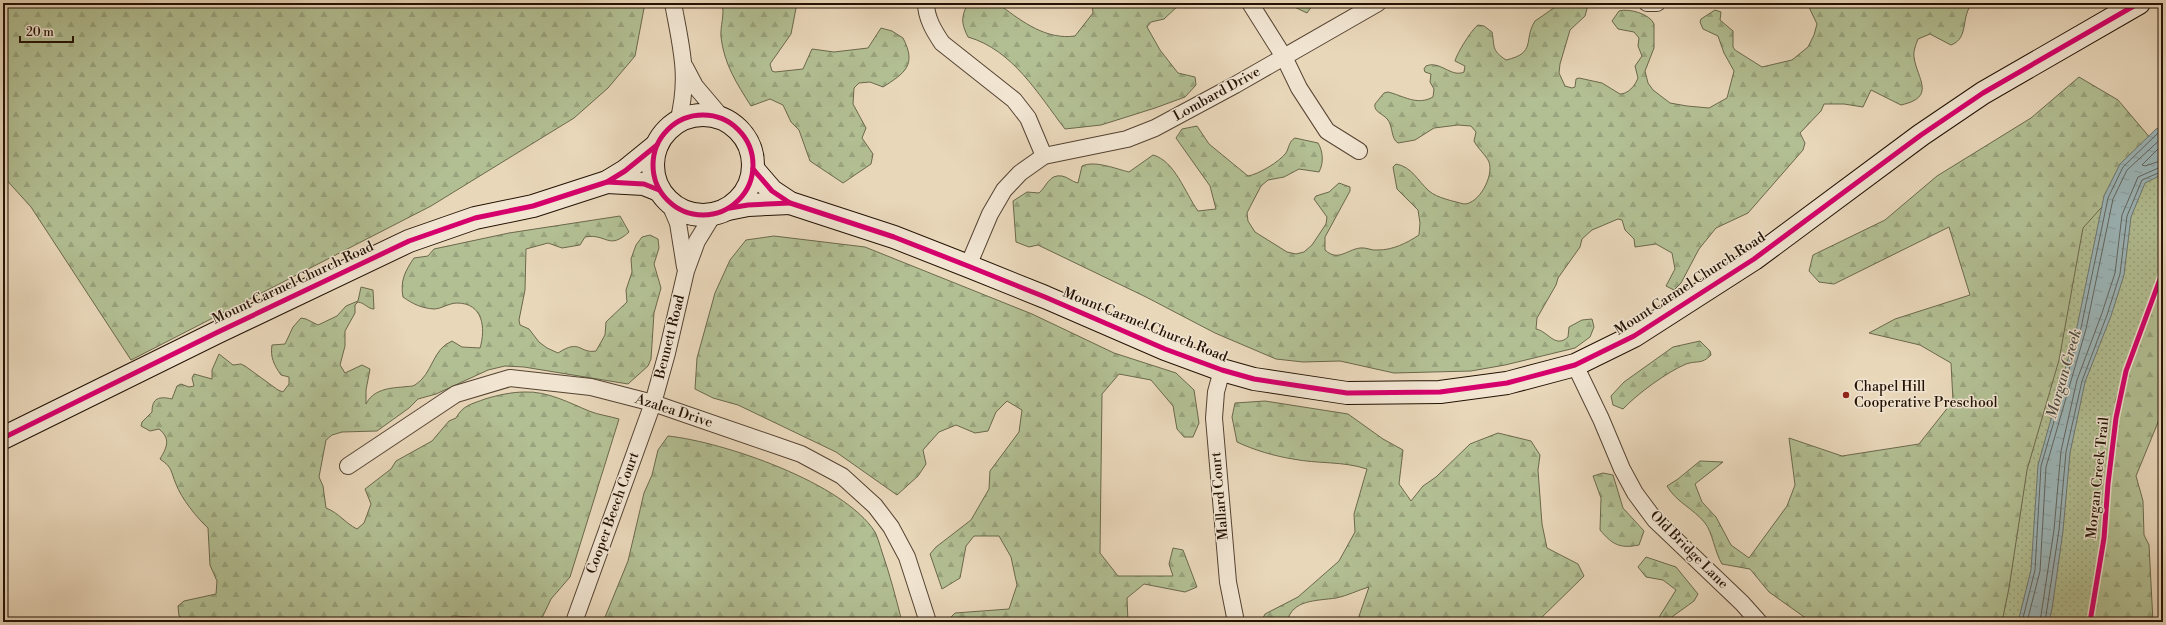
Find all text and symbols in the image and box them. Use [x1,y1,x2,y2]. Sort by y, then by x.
scale bar [20,18,73,44]
text: 20 m [26,25,54,40]
street label: Lombard Drive [1170,63,1264,125]
street label: Mount Carmel Church Road [1611,228,1769,340]
street label: Mount Carmel Church Road [209,238,377,328]
street label: Mount Carmel Church Road [1060,284,1230,366]
street label: Bennett Road [651,293,689,382]
water label: Morgan Creek [2042,327,2086,421]
place label: Chapel Hill Cooperative Preschool [1854,378,1998,412]
street label: Azalea Drive [632,390,715,432]
marker: Chapel Hill Cooperative Preschool [1841,390,1851,400]
street label: Morgan Creek Trail [2083,416,2113,540]
street label: Cooper Beech Court [583,450,643,576]
street label: Mallard Court [1207,451,1233,541]
street label: Old Bridge Lane [1646,507,1732,593]

